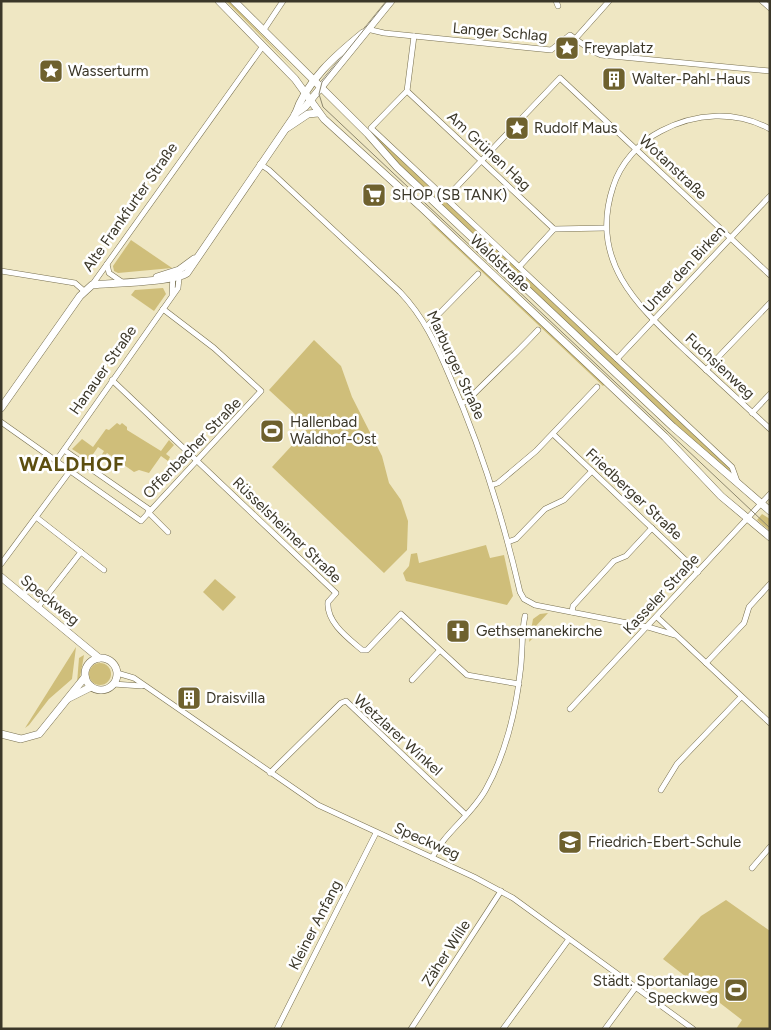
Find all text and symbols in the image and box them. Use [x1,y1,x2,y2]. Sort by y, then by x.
street label: Langer Schlag [452,19,548,45]
place icon: Freyaplatz [554,35,580,61]
place label: Freyaplatz [584,39,653,57]
place icon: Wasserturm [38,58,64,84]
place label: Wasserturm [68,62,149,80]
building icon: Walter-Pahl-Haus [601,66,627,92]
place label: Walter-Pahl-Haus [632,70,750,88]
street label: Am Grünen Hag [443,108,535,194]
place icon: Rudolf Maus [504,115,530,141]
place label: Rudolf Maus [534,119,618,137]
street label: Wotanstraße [635,131,711,203]
street label: Alte Frankfurter Straße [79,139,181,275]
supermarket icon: SHOP (SB TANK) [361,182,387,208]
place label: SHOP (SB TANK) [392,186,507,204]
street label: Unter den Birken [639,222,729,316]
street label: Waldstraße [466,231,534,295]
street label: Marburger Straße [423,308,489,422]
street label: Hanauer Straße [66,322,140,418]
street label: Fuchsienweg [682,329,758,403]
street label: Offenbacher Straße [139,394,245,502]
place label: Hallenbad Waldhof-Ost [290,413,377,448]
sports icon: Hallenbad Waldhof-Ost [259,418,285,444]
street label: Friedberger Straße [582,445,686,543]
district label: WALDHOF [19,452,125,476]
street label: Rüsselsheimer Straße [229,473,345,587]
street label: Kasseler Straße [619,550,703,638]
street label: Speckweg [17,571,83,629]
church icon: Gethsemanekirche [445,618,471,644]
place label: Gethsemanekirche [476,622,602,640]
building icon: Draisvilla [176,685,202,711]
place label: Draisvilla [206,689,265,707]
street label: Wetzlarer Winkel [350,691,446,779]
street label: Speckweg [391,818,463,864]
school or university icon: Friedrich-Ebert-Schule [557,829,583,855]
place label: Friedrich-Ebert-Schule [588,833,741,851]
street label: Kleiner Anfang [285,877,345,973]
street label: Zäher Wille [418,917,474,989]
place label: Städt. Sportanlage Speckweg [593,972,718,1007]
sports icon: Städt. Sportanlage Speckweg [723,977,749,1003]

